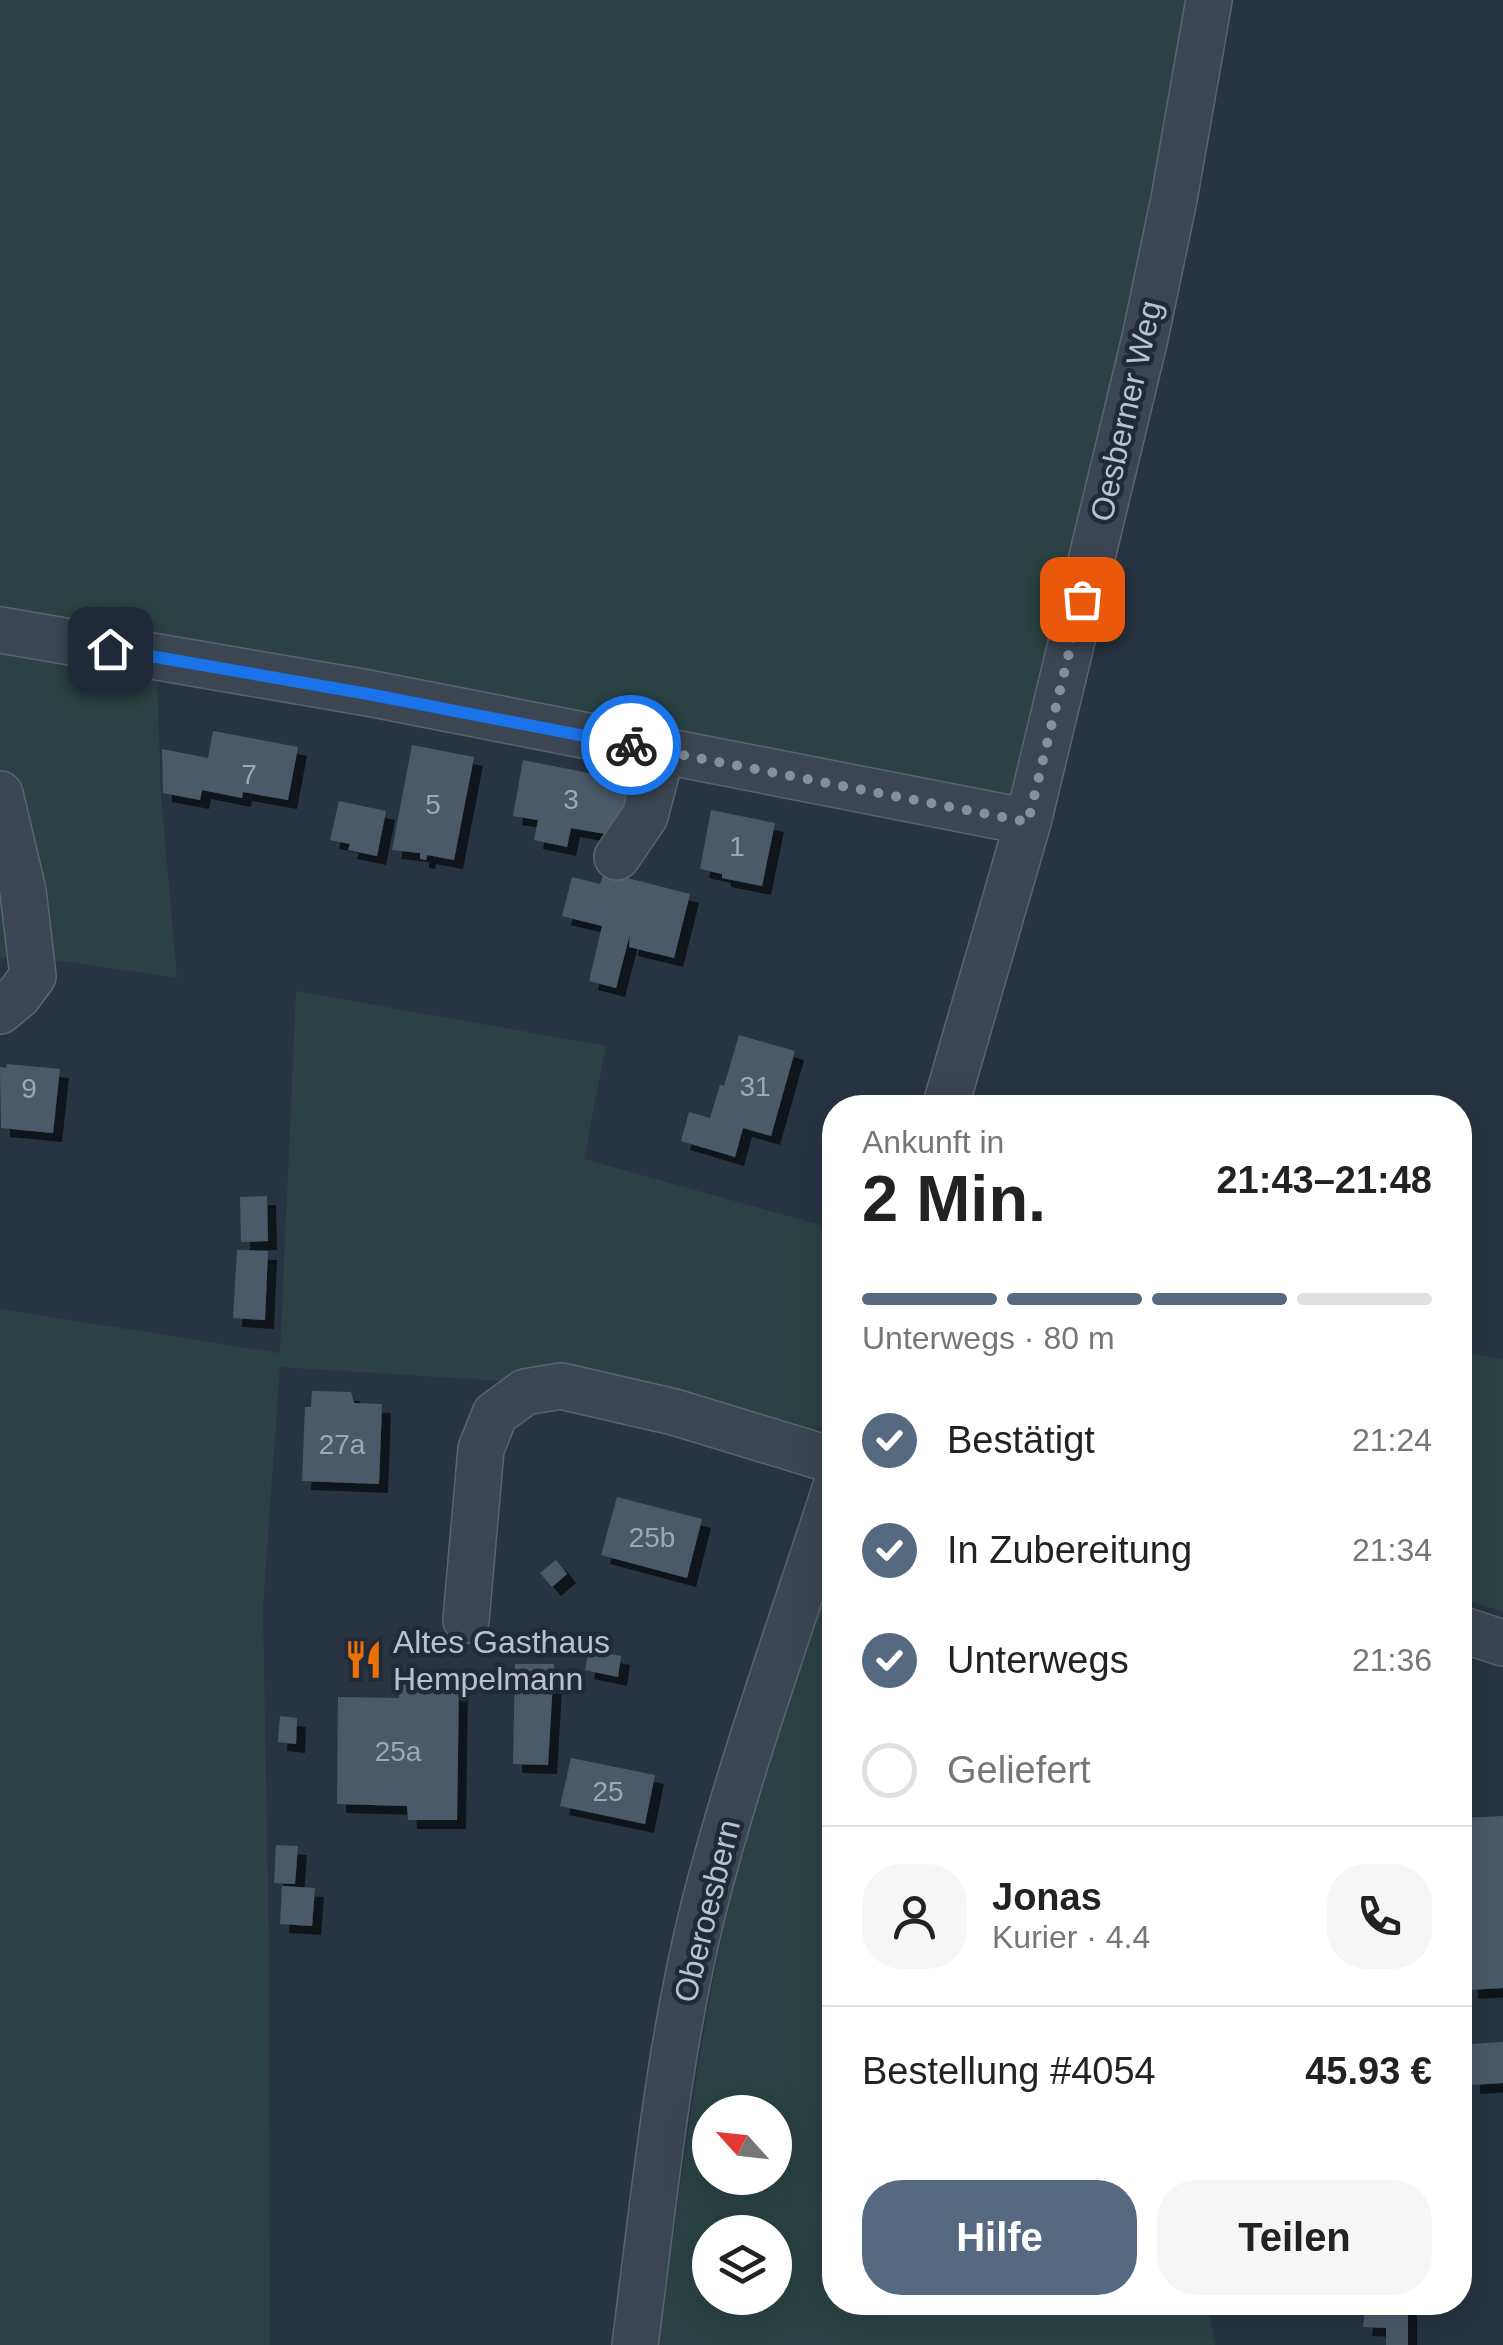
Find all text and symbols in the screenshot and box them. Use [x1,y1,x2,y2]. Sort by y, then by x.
street label: Oesberner Weg [1083,297,1169,525]
pin [1040,557,1125,642]
icon: bag [1055,572,1110,627]
pin [68,607,153,692]
icon: home [83,622,138,677]
courier [581,695,681,795]
icon: bike [604,718,659,773]
house number: 7 [241,759,257,790]
house number: 3 [563,784,579,815]
house number: 5 [425,789,441,820]
house number: 1 [729,831,745,862]
house number: 31 [739,1071,771,1102]
house number: 9 [21,1073,37,1104]
text: Ankunft in [862,1124,1004,1160]
text: 21:43–21:48 [1216,1159,1432,1201]
text: 2 Min. [862,1162,1046,1235]
text: Unterwegs · 80 m [862,1320,1115,1356]
icon: check [862,1413,917,1468]
text: Bestätigt [947,1419,1095,1461]
text: 21:24 [1352,1422,1432,1458]
house number: 27a [319,1429,366,1460]
house number: 25b [629,1522,675,1553]
icon: check [862,1523,917,1578]
text: In Zubereitung [947,1529,1192,1571]
text: 21:34 [1352,1532,1432,1568]
place label: Altes Gasthaus Hempelmann [393,1624,610,1697]
icon: check [862,1633,917,1688]
restaurant icon: Altes Gasthaus Hempelmann [342,1639,384,1681]
text: Unterwegs [947,1639,1129,1681]
text: 21:36 [1352,1642,1432,1678]
house number: 25a [375,1736,422,1767]
text: Geliefert [947,1749,1091,1791]
house number: 25 [592,1776,624,1807]
street label: Oberoesbern [667,1816,747,2006]
button: person [862,1864,967,1969]
button: phone [1327,1864,1432,1969]
text: Jonas [992,1876,1102,1918]
text: Kurier · 4.4 [992,1919,1150,1955]
text: Bestellung #4054 [862,2050,1156,2092]
text: 45.93 € [1305,2050,1432,2092]
north arrow [692,2095,792,2195]
map controls [692,2095,792,2315]
button: Hilfe [862,2180,1137,2295]
button: Teilen [1157,2180,1432,2295]
button: layers [692,2215,792,2315]

